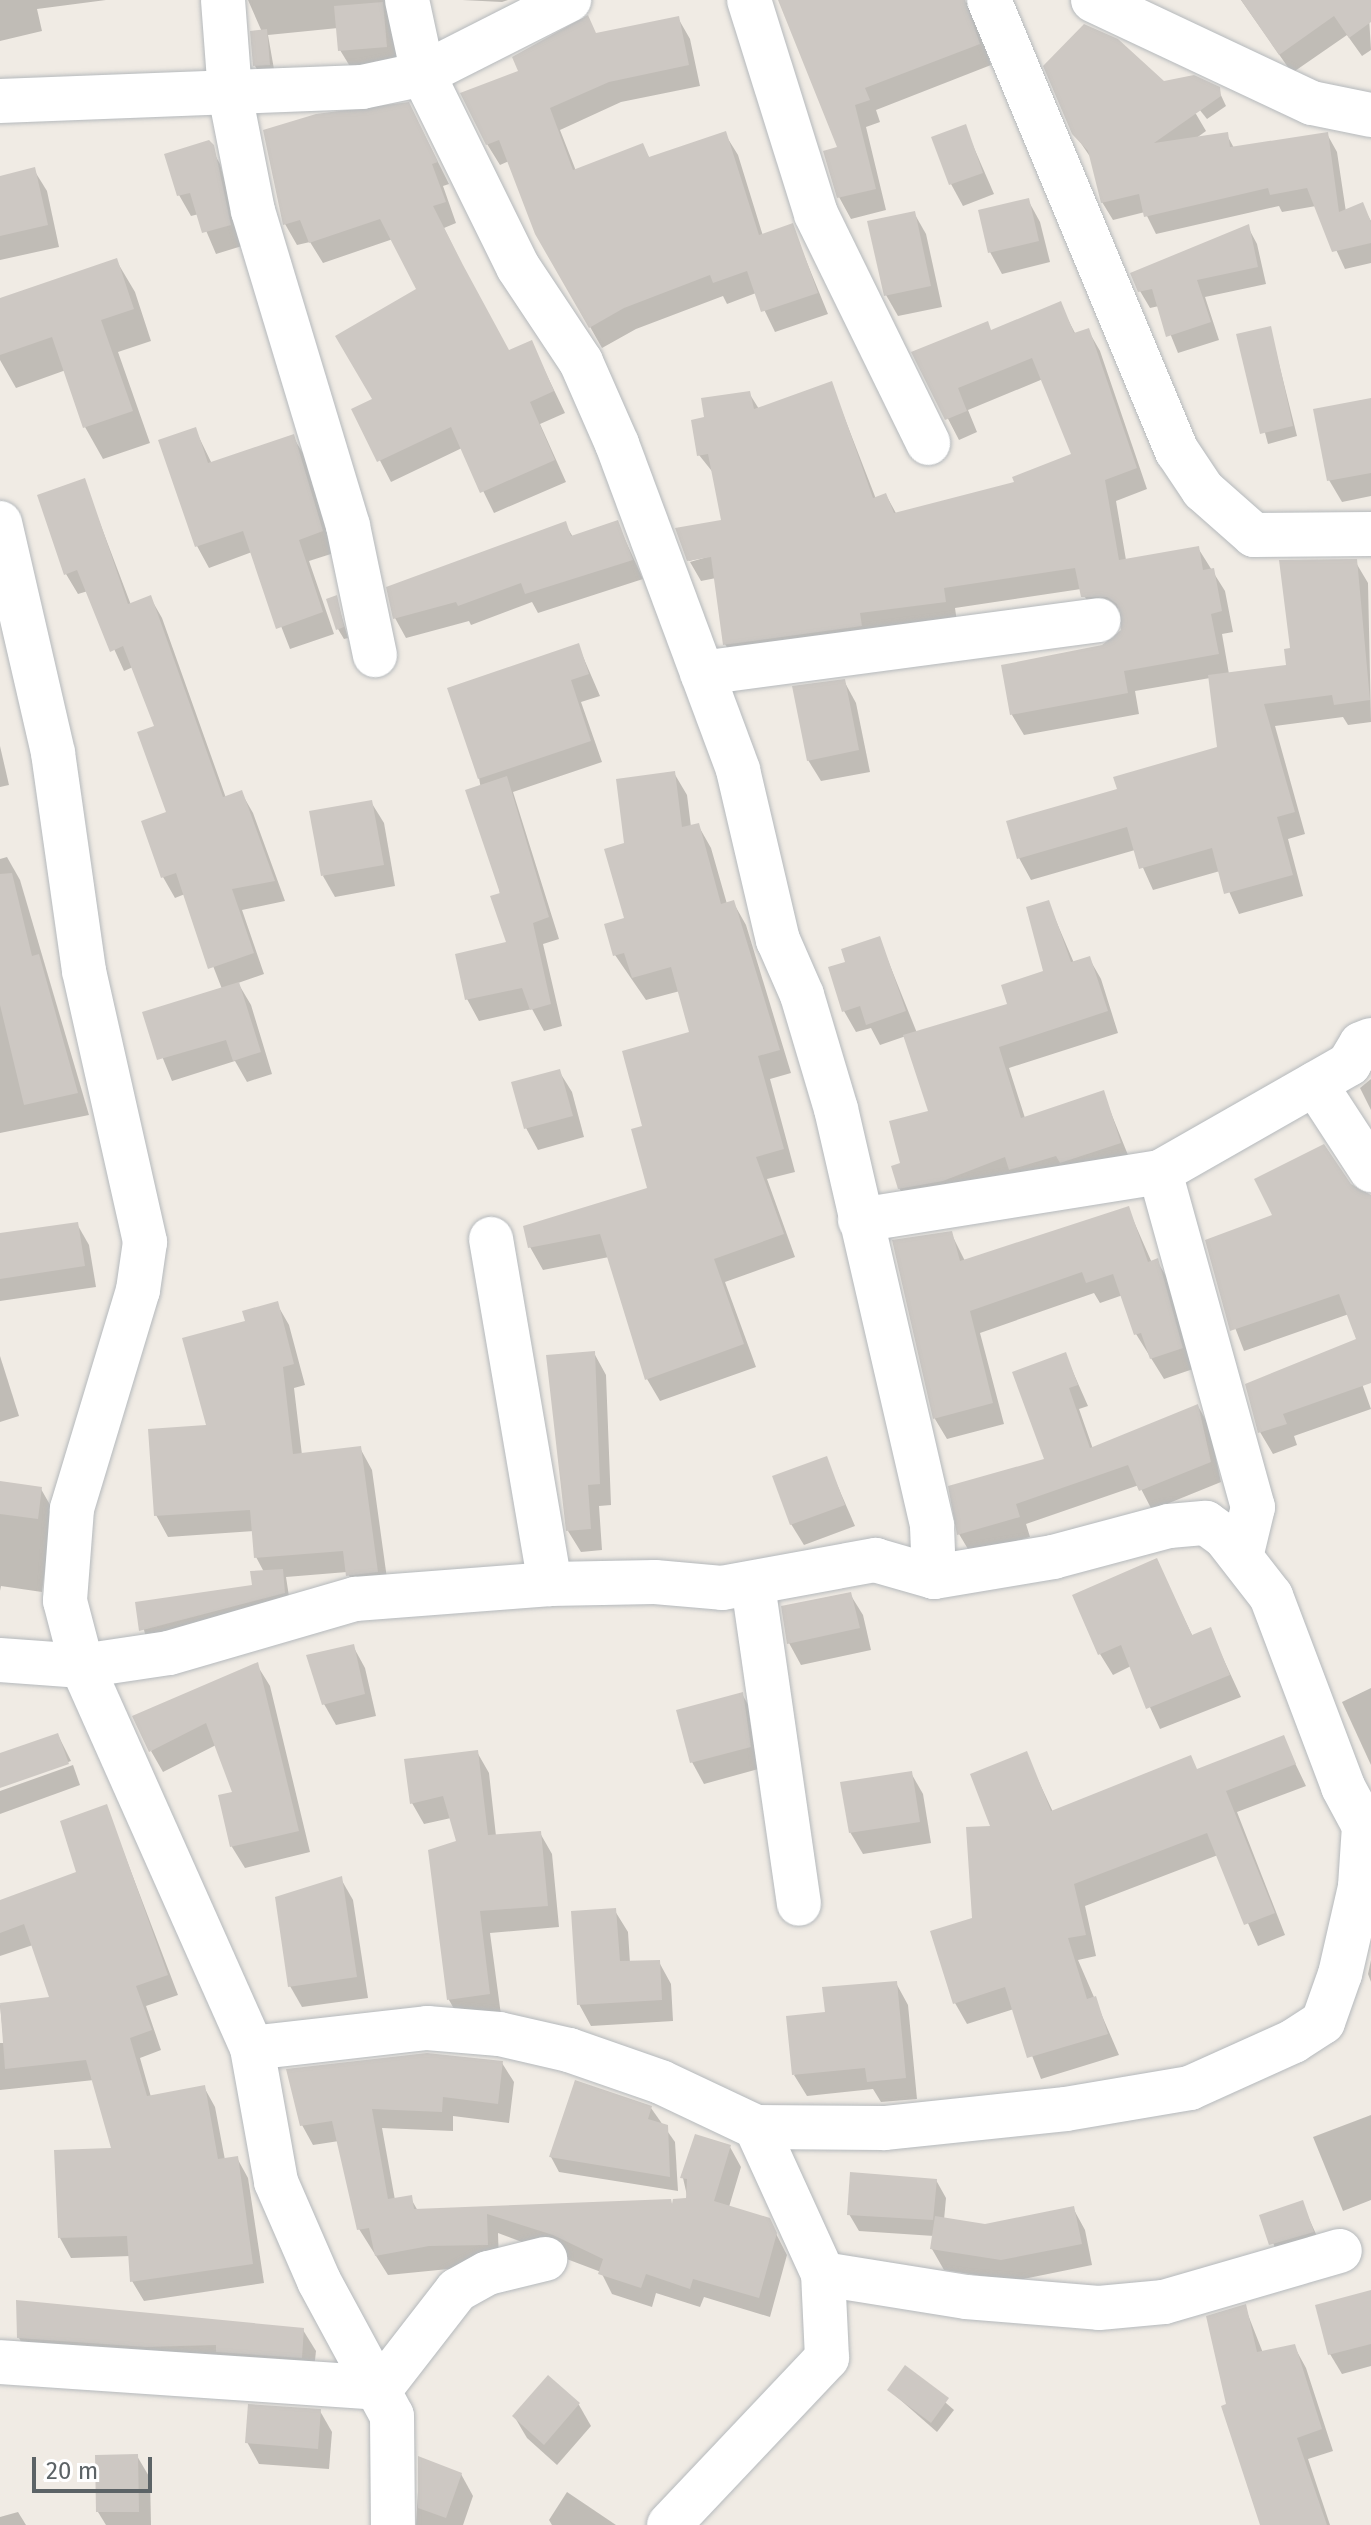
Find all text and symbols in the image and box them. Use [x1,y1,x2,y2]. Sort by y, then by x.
scale bar [36,2441,156,2491]
text: 20 m [46,2457,98,2485]

